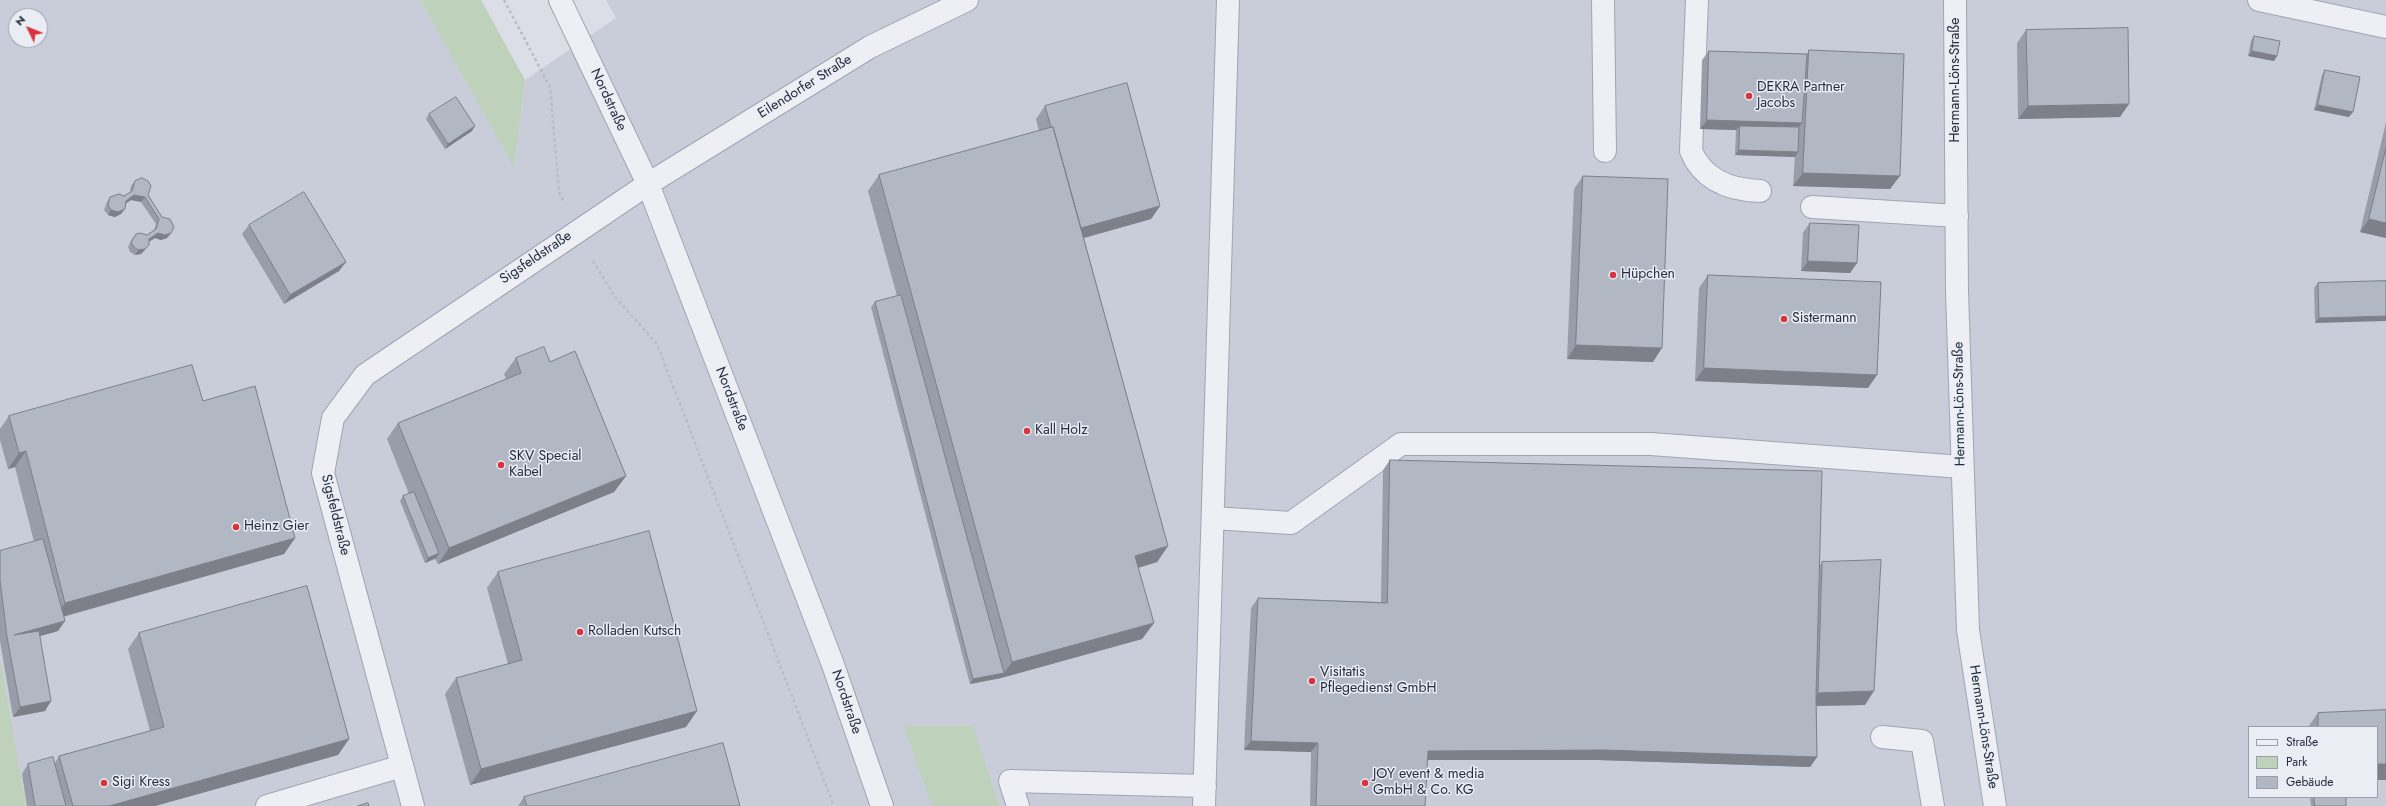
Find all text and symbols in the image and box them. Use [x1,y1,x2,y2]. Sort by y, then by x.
north arrow [8,8,48,48]
text: N [11,12,29,29]
street label: Hermann-Löns-Straße [1948,18,1964,142]
street label: Eilendorfer Straße [755,51,855,123]
street label: Nordstraße [586,66,630,134]
place label: DEKRA Partner Jacobs [1757,80,1845,112]
marker: DEKRA Partner Jacobs [1744,91,1754,101]
street label: Sigsfeldstraße [497,228,575,288]
place label: Hüpchen [1621,267,1675,283]
marker: Hüpchen [1608,270,1618,280]
place label: Sistermann [1792,311,1857,327]
marker: Sistermann [1779,314,1789,324]
street label: Hermann-Löns-Straße [1951,341,1969,467]
street label: Nordstraße [711,365,751,433]
place label: Kall Holz [1035,423,1088,439]
marker: Kall Holz [1022,426,1032,436]
place label: SKV Special Kabel [509,449,582,482]
marker: SKV Special Kabel [496,460,506,470]
street label: Sigsfeldstraße [317,473,353,557]
place label: Heinz Gier [244,519,309,535]
marker: Heinz Gier [231,522,241,532]
place label: Rolladen Kutsch [588,624,681,640]
marker: Rolladen Kutsch [575,627,585,637]
street label: Hermann-Löns-Straße [1965,664,2001,790]
place label: Visitatis Pflegedienst GmbH [1320,665,1436,698]
street label: Nordstraße [827,668,865,736]
marker: Visitatis Pflegedienst GmbH [1307,676,1317,686]
legend [2248,726,2378,798]
text: Straße [2286,733,2318,751]
text: Park [2286,753,2307,771]
place label: JOY event & media GmbH & Co. KG [1373,767,1484,800]
text: Gebäude [2286,773,2333,791]
place label: Sigi Kress [112,775,170,791]
marker: Sigi Kress [99,778,109,788]
marker: JOY event & media GmbH & Co. KG [1360,778,1370,788]

